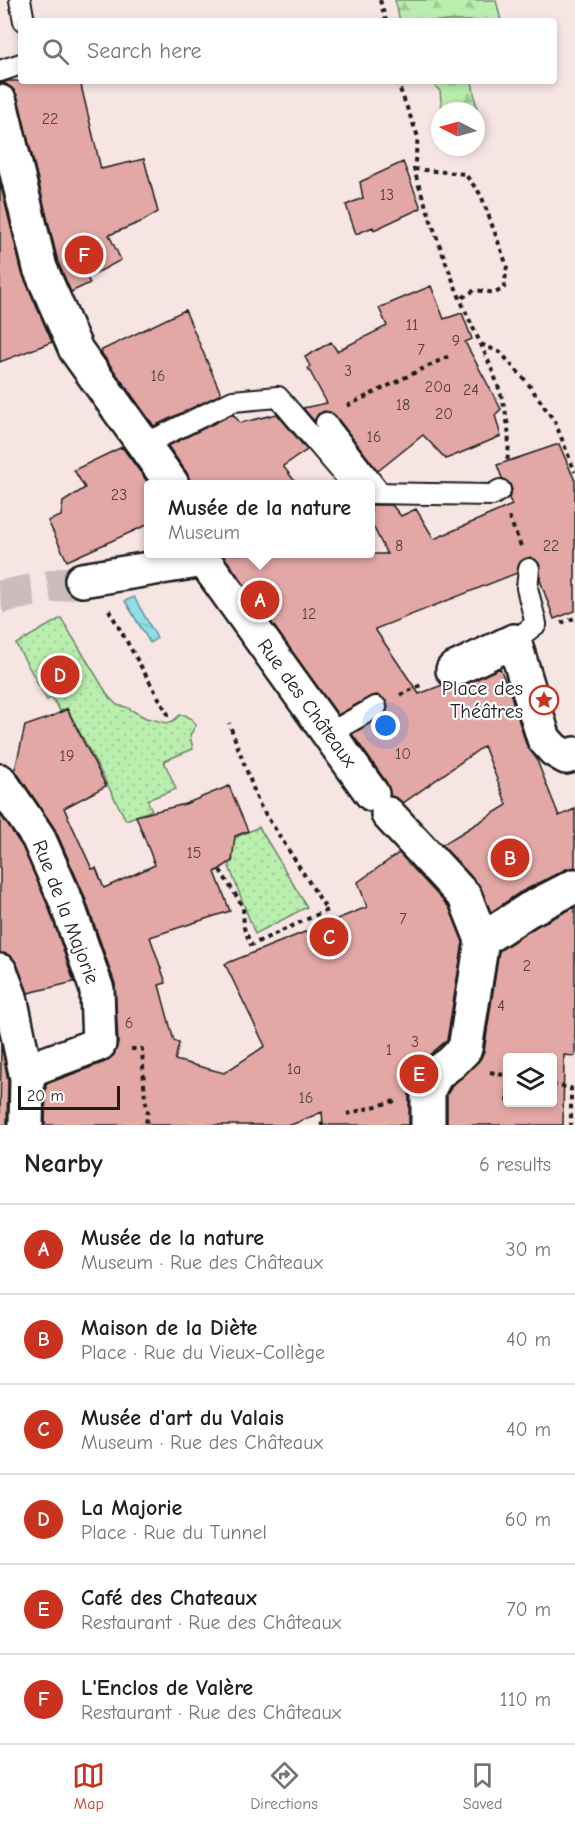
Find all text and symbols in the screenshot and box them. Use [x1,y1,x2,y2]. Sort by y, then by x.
search box [18,18,557,84]
icon: search [39,35,72,68]
text: Search here [87,38,202,64]
north arrow [431,102,485,156]
house number: 22 [42,110,58,128]
house number: 13 [380,186,394,204]
pin: F [64,232,104,278]
house number: 11 [406,316,418,334]
house number: 9 [452,332,460,350]
house number: 7 [417,341,425,359]
house number: 3 [344,362,352,380]
house number: 16 [150,367,166,385]
house number: 20a [425,378,451,396]
house number: 24 [463,381,479,399]
house number: 18 [396,396,410,414]
house number: 20 [435,405,453,423]
house number: 16 [366,428,382,446]
popup [144,480,375,558]
house number: 23 [111,486,127,504]
text: Musée de la nature [168,495,351,521]
text: Museum [168,521,240,544]
house number: 8 [395,537,403,555]
house number: 22 [543,537,559,555]
pin: A [240,578,280,622]
house number: 12 [302,605,316,623]
street label: Rue des Châteaux [253,634,362,772]
pin: D [40,652,80,698]
place label: Place des Théâtres [442,677,523,723]
place icon: Place des Théâtres [528,684,560,716]
your location [371,711,400,740]
house number: 10 [395,745,411,763]
house number: 19 [60,747,74,765]
pin: B [490,836,530,880]
street label: Rue de la Majorie [28,837,104,987]
house number: 15 [186,844,202,862]
house number: 7 [399,910,407,928]
pin: C [310,914,348,960]
house number: 2 [523,957,531,975]
house number: 4 [497,997,505,1015]
house number: 6 [125,1014,133,1032]
house number: 3 [411,1033,419,1051]
house number: 1 [386,1041,392,1059]
pin: E [400,1052,438,1096]
map controls [503,1053,557,1107]
button: layers [503,1053,557,1107]
house number: 1a [287,1060,301,1078]
scale bar [18,1083,120,1110]
text: 20 m [27,1087,64,1105]
house number: 16 [298,1089,314,1107]
text: Nearby [24,1149,103,1179]
text: 6 results [479,1153,551,1176]
text: Musée de la nature [81,1225,264,1251]
text: A [38,1238,49,1261]
text: 30 m [505,1238,551,1261]
text: Museum · Rue des Châteaux [81,1251,323,1274]
text: Maison de la Diète [81,1315,257,1341]
text: B [37,1328,50,1351]
text: 40 m [506,1328,551,1351]
text: Place · Rue du Vieux-Collège [81,1341,325,1364]
text: Musée d'art du Valais [81,1405,284,1431]
text: C [37,1418,50,1441]
text: 40 m [506,1418,551,1441]
text: Museum · Rue des Châteaux [81,1431,323,1454]
text: La Majorie [81,1495,182,1521]
text: D [37,1508,50,1531]
text: 60 m [505,1508,551,1531]
text: Place · Rue du Tunnel [81,1521,267,1544]
text: Café des Chateaux [81,1585,257,1611]
text: E [38,1598,49,1621]
text: 70 m [506,1598,551,1621]
text: Restaurant · Rue des Châteaux [81,1611,341,1634]
text: L'Enclos de Valère [81,1675,253,1701]
text: F [38,1688,49,1711]
text: 110 m [500,1688,551,1711]
text: Restaurant · Rue des Châteaux [81,1701,341,1724]
tab: Map [72,1759,105,1813]
tab: Directions [250,1759,318,1813]
tab: Saved [463,1759,503,1813]

